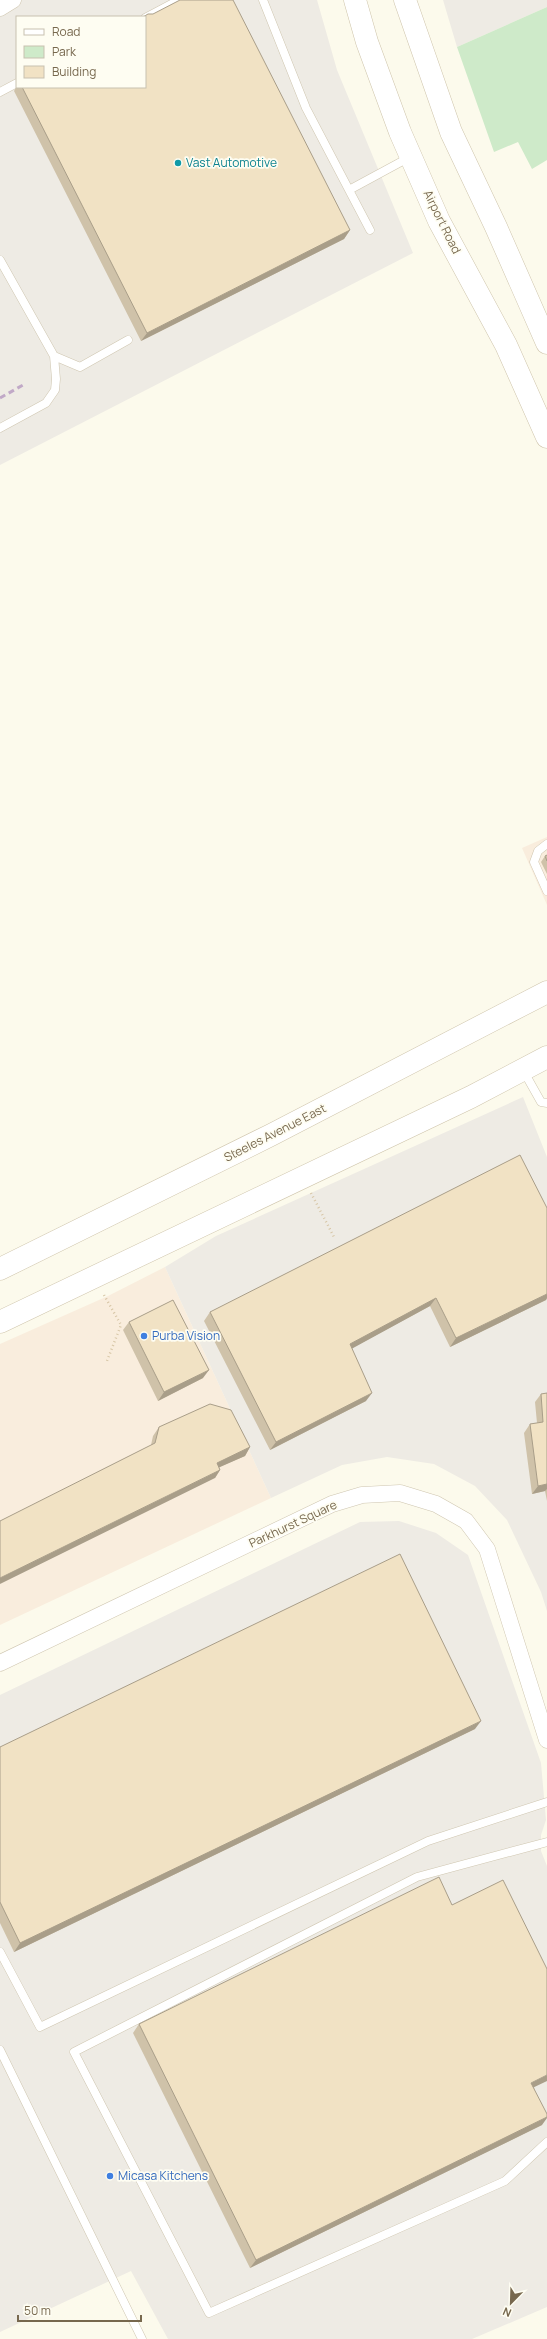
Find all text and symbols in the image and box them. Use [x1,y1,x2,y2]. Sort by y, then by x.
legend [16,16,146,88]
text: Road [52,23,80,40]
text: Park [52,43,77,60]
text: Building [52,63,96,80]
place label: Vast Automotive [186,154,277,171]
marker: Vast Automotive [173,158,183,168]
street label: Airport Road [420,187,465,256]
street label: Steeles Avenue East [221,1099,329,1166]
place label: Purba Vision [152,1327,220,1344]
marker: Purba Vision [139,1331,149,1341]
street label: Parkhurst Square [246,1496,340,1551]
place label: Micasa Kitchens [118,2167,208,2184]
marker: Micasa Kitchens [105,2171,115,2181]
north arrow [491,2283,531,2323]
scale bar [18,2297,141,2323]
text: 50 m [24,2302,51,2319]
text: N [500,2304,513,2321]

